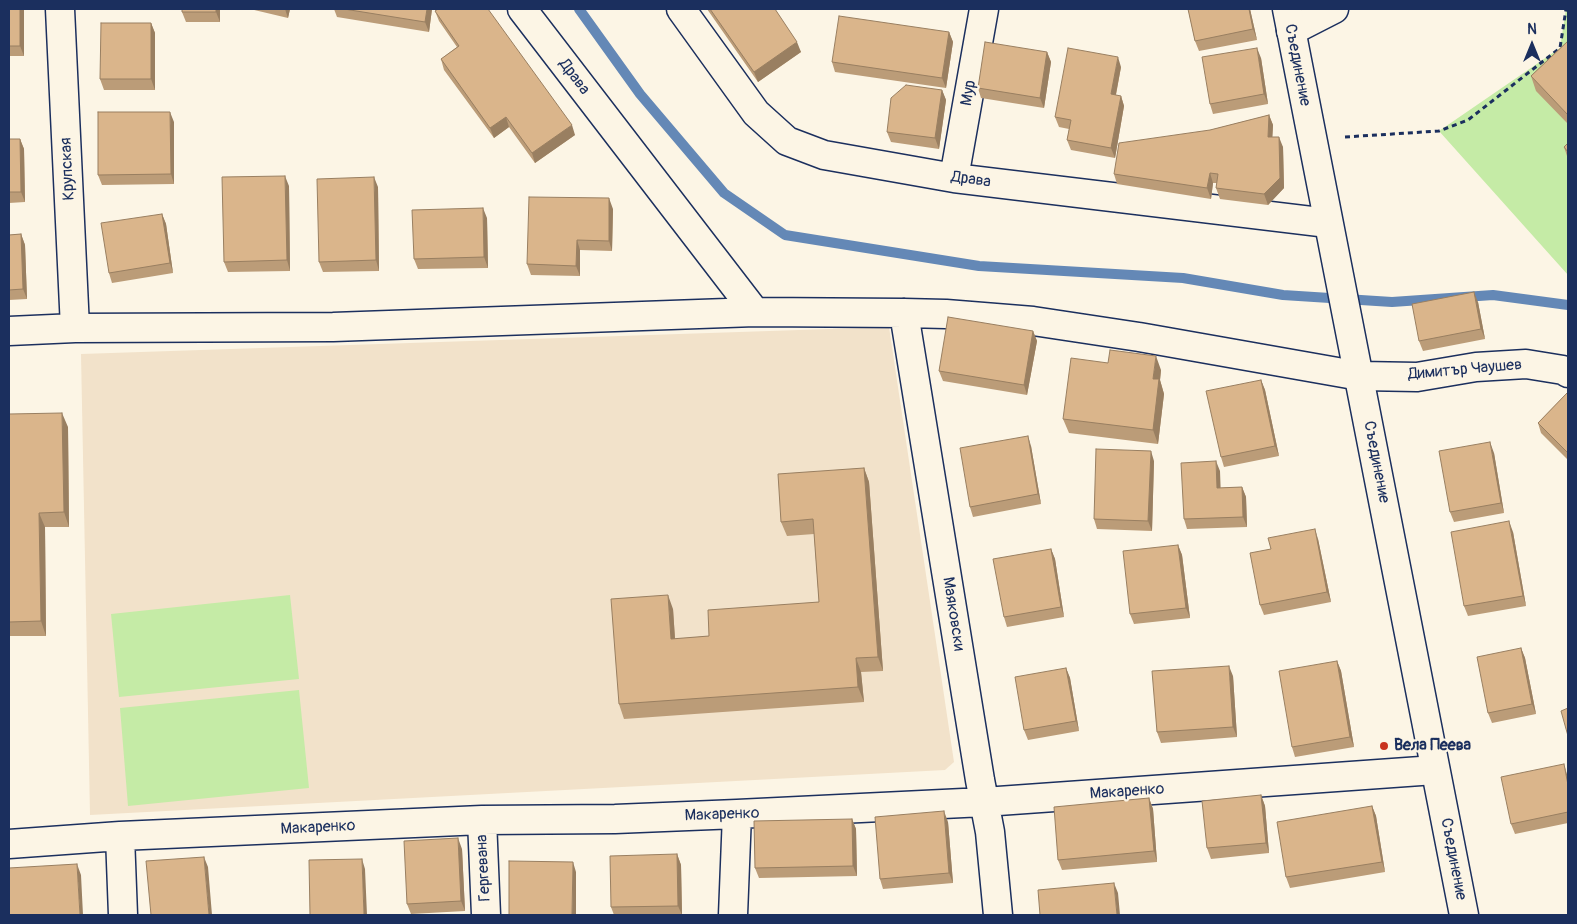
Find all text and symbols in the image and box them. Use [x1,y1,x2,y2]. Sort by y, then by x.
north arrow [1507,20,1557,70]
text: N [1527,21,1537,38]
street label: Съединение [1280,22,1314,108]
street label: Драва [554,55,594,99]
street label: Мур [957,79,981,107]
street label: Крупская [57,137,79,201]
street label: Драва [950,168,992,192]
street label: Димитър Чаушев [1407,355,1523,385]
street label: Съединение [1359,419,1393,505]
street label: Маяковски [938,576,968,652]
place label: Вела Пеева [1394,736,1471,756]
marker: Вела Пеева [1378,740,1390,752]
street label: Макаренко [1089,780,1165,804]
street label: Макаренко [684,804,760,826]
street label: Макаренко [280,816,356,840]
street label: Съединение [1436,816,1470,902]
street label: Гергевана [473,834,495,902]

